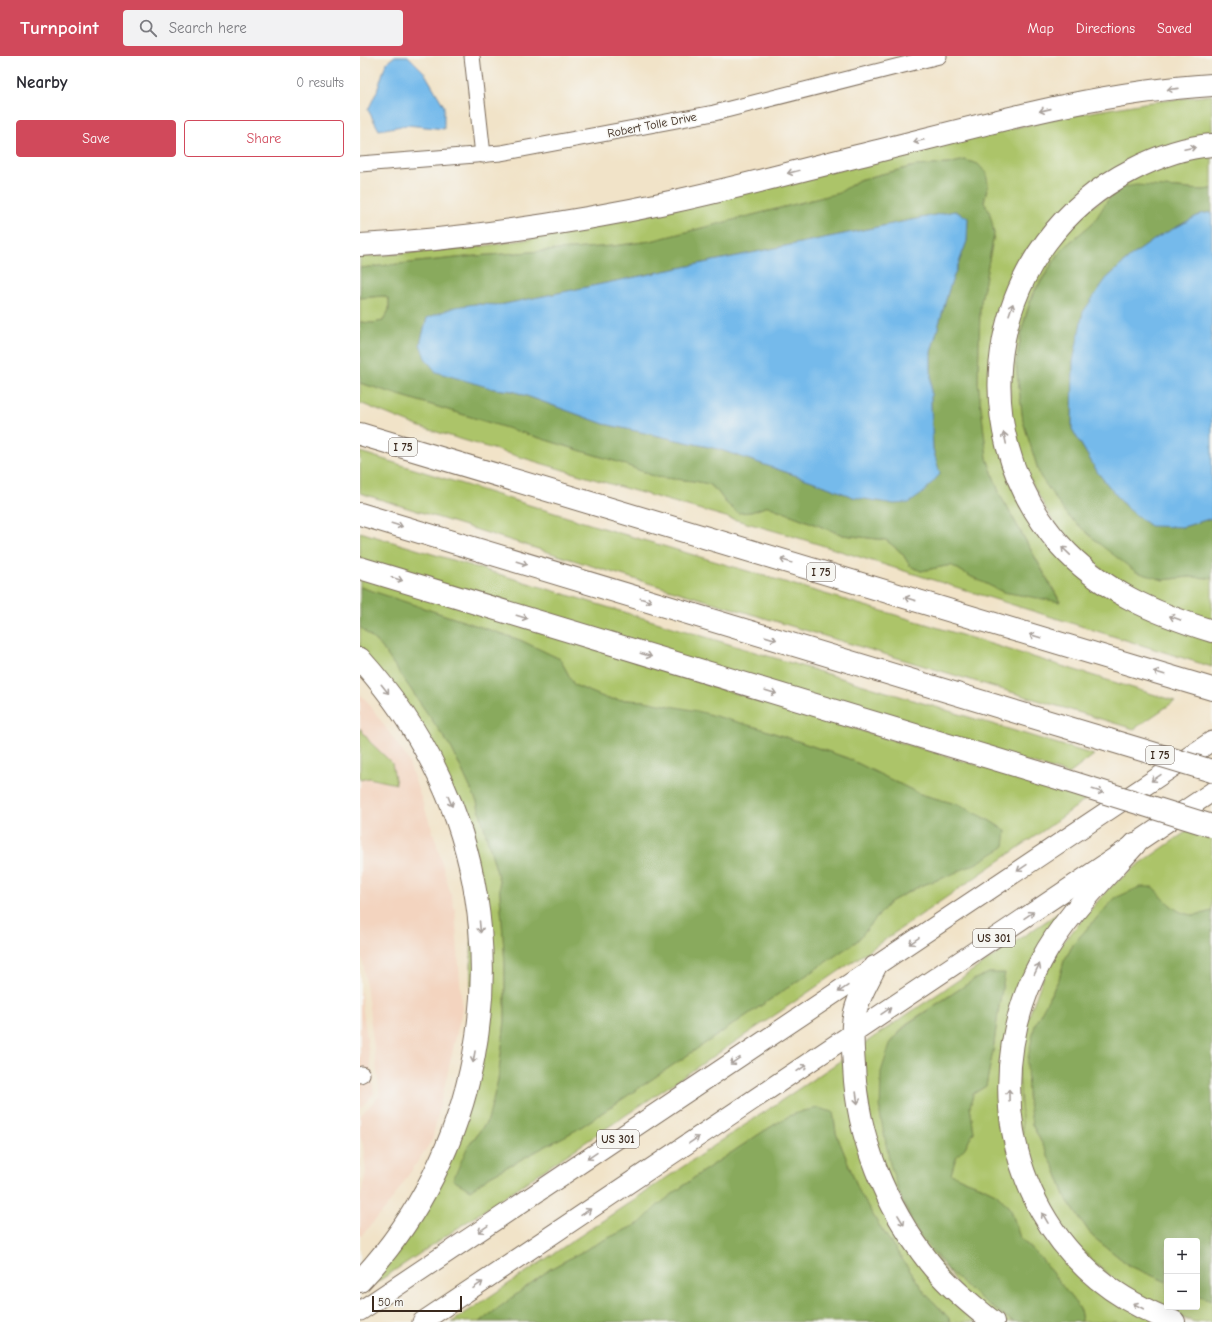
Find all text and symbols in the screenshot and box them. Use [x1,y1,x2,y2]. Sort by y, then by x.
search box [123,10,403,46]
text: Turnpoint [20,17,99,39]
icon: search [137,17,159,39]
text: Search here [169,19,247,37]
text: Map [1027,20,1054,37]
text: Directions [1076,20,1135,37]
text: Saved [1157,20,1192,37]
text: Nearby [16,73,67,92]
text: 0 results [296,75,344,90]
one-way arrow [1167,85,1180,92]
one-way arrow [1039,106,1052,114]
street label: Robert Tolle Drive [606,109,698,141]
button: Save [16,120,176,157]
button: Share [184,120,344,157]
one-way arrow [913,138,926,145]
one-way arrow [1183,144,1196,152]
one-way arrow [786,169,799,177]
one-way arrow [1008,303,1015,316]
one-way arrow [1000,432,1008,445]
road number: I 75 [389,438,417,456]
one-way arrow [391,522,404,529]
one-way arrow [1061,546,1071,556]
one-way arrow [779,557,792,564]
one-way arrow [515,560,528,567]
road number: I 75 [807,563,835,581]
one-way arrow [391,576,404,583]
one-way arrow [904,595,917,602]
one-way arrow [640,597,653,604]
one-way arrow [515,614,528,621]
one-way arrow [1170,614,1182,622]
one-way arrow [1029,632,1042,639]
one-way arrow [764,635,777,642]
one-way arrow [639,652,652,659]
one-way arrow [1153,669,1166,676]
one-way arrow [381,684,390,694]
one-way arrow [764,689,777,696]
road number: I 75 [1146,746,1174,764]
one-way arrow [1150,775,1162,783]
one-way arrow [1091,788,1104,795]
one-way arrow [446,795,454,807]
one-way arrow [1016,864,1027,872]
one-way arrow [1023,911,1035,919]
one-way arrow [476,920,484,933]
road number: US 301 [973,929,1015,947]
one-way arrow [909,937,920,945]
one-way arrow [1034,963,1041,975]
one-way arrow [837,985,848,993]
one-way arrow [880,1007,891,1015]
one-way arrow [470,1050,478,1063]
one-way arrow [729,1057,740,1065]
one-way arrow [796,1063,808,1071]
one-way arrow [1005,1089,1013,1102]
one-way arrow [853,1092,861,1105]
road number: US 301 [597,1130,639,1148]
one-way arrow [688,1136,699,1144]
one-way arrow [586,1152,597,1161]
one-way arrow [580,1208,591,1216]
one-way arrow [1040,1212,1048,1224]
one-way arrow [898,1214,906,1226]
one-way arrow [478,1225,489,1233]
map controls [1164,1238,1200,1310]
button: + [1164,1238,1200,1274]
button: − [1164,1274,1200,1310]
one-way arrow [472,1281,483,1289]
scale bar [372,1294,462,1313]
text: 50 m [378,1296,403,1309]
one-way arrow [1132,1302,1144,1310]

